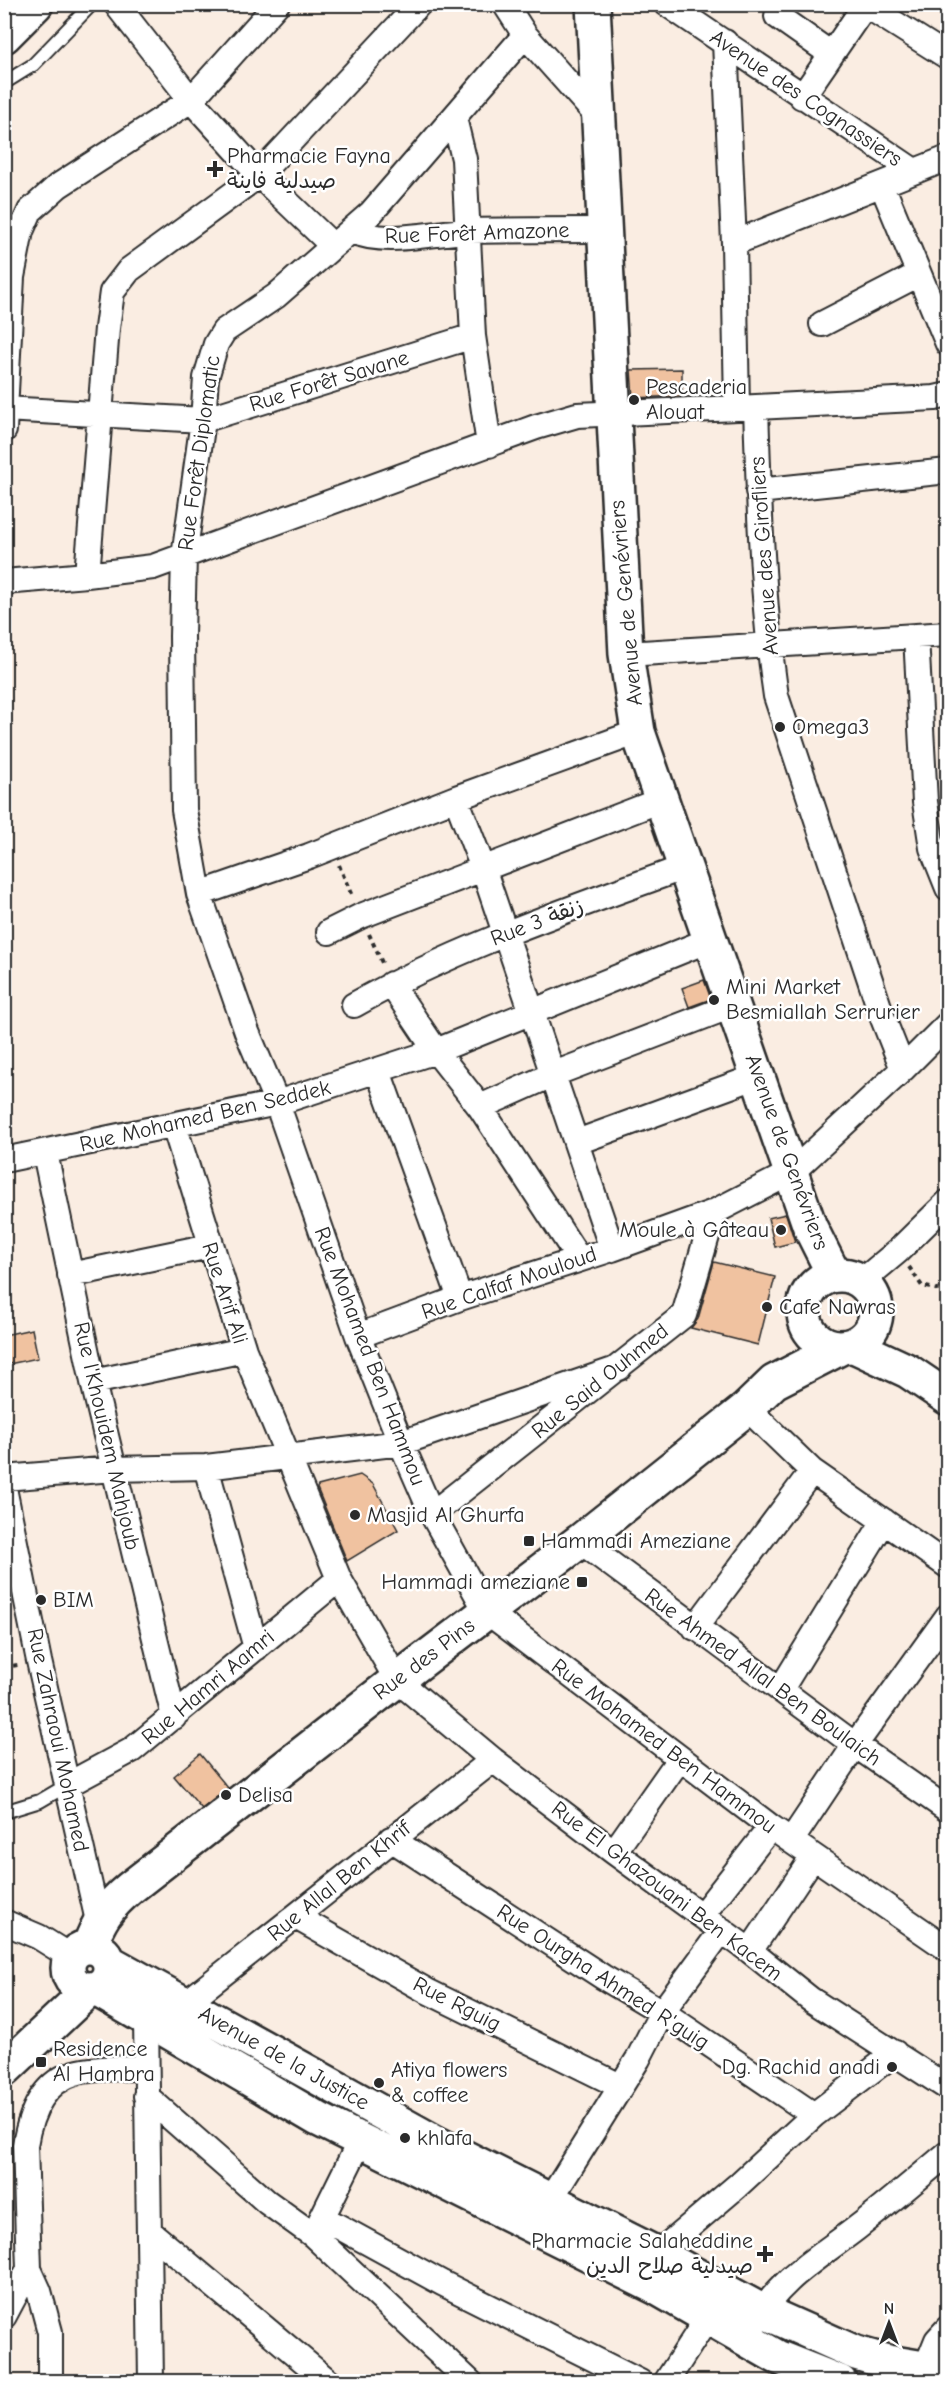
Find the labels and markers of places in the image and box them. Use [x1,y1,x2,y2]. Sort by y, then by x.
place label: Pharmacie Fayna صيدلية فاينة [227,143,391,194]
marker: Pharmacie Fayna صيدلية فاينة [208,162,222,176]
place label: Pescaderia Alouat [646,374,747,425]
marker: Pescaderia Alouat [627,393,641,407]
place label: Omega3 [792,714,870,740]
marker: Omega3 [773,720,787,734]
place label: Mini Market Besmiallah Serrurier [726,974,920,1025]
marker: Mini Market Besmiallah Serrurier [707,993,721,1007]
place label: Moule à Gâteau [619,1217,769,1243]
marker: Moule à Gâteau [774,1223,788,1237]
place label: Cafe Nawras [779,1294,896,1320]
marker: Cafe Nawras [760,1300,774,1314]
place label: Masjid Al Ghurfa [367,1502,525,1528]
marker: Masjid Al Ghurfa [348,1508,362,1522]
place label: Hammadi Ameziane [541,1528,731,1554]
marker: Hammadi Ameziane [522,1534,536,1548]
place label: Hammadi ameziane [381,1569,570,1595]
marker: Hammadi ameziane [575,1575,589,1589]
place label: BIM [53,1587,94,1613]
marker: BIM [34,1593,48,1607]
place label: Delisa [238,1782,293,1808]
marker: Delisa [219,1788,233,1802]
place label: Residence Al Hambra [53,2036,155,2087]
place label: Dg. Rachid anadi [722,2054,880,2080]
marker: Residence Al Hambra [34,2055,48,2069]
place label: Atiya flowers & coffee [391,2057,507,2108]
marker: Dg. Rachid anadi [885,2060,899,2074]
marker: Atiya flowers & coffee [372,2076,386,2090]
place label: khlafa [417,2125,473,2151]
marker: khlafa [398,2131,412,2145]
place label: Pharmacie Salaheddine صيدلية صلاح الدين [531,2228,753,2280]
marker: Pharmacie Salaheddine صيدلية صلاح الدين [758,2247,772,2261]

